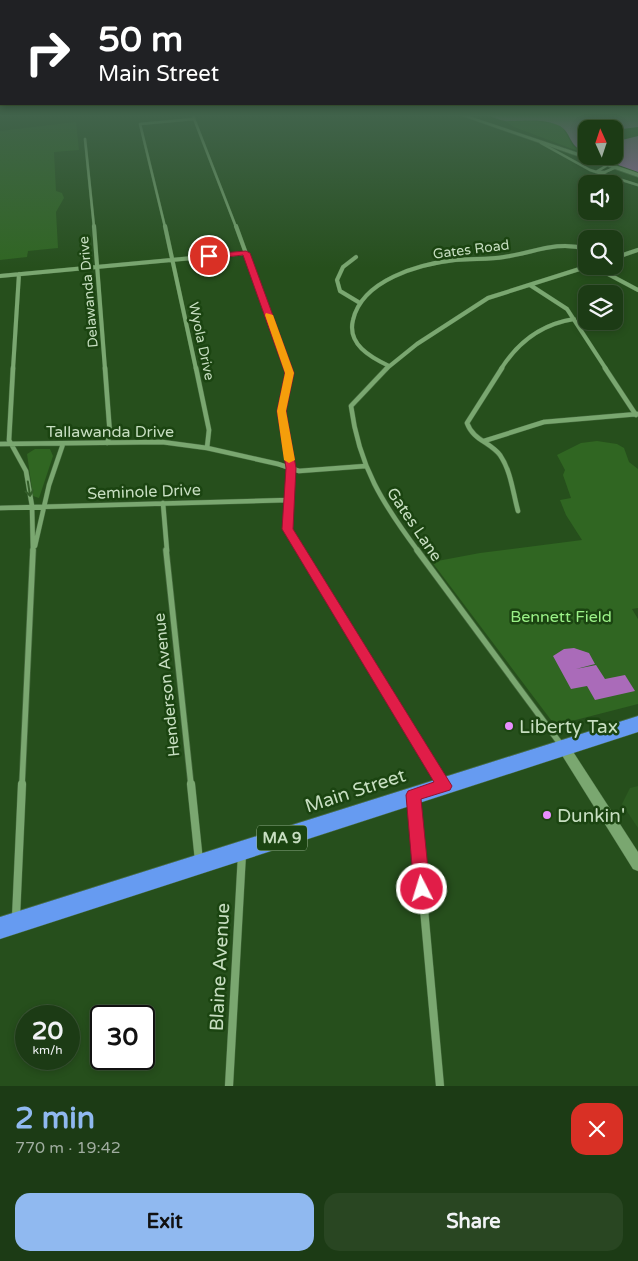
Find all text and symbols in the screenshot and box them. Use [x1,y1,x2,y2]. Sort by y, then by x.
text: 50 m [98,19,183,61]
icon: right [15,20,80,85]
text: Main Street [98,61,219,87]
north arrow [578,120,622,165]
map controls [578,120,623,330]
button: sound [578,175,623,220]
button: search [578,230,623,275]
pin [188,235,230,277]
street label: Delawanda Drive [75,236,102,348]
street label: Gates Road [432,236,510,263]
icon: arrive [195,242,223,270]
button: layers [578,285,623,330]
street label: Wyola Drive [185,300,218,382]
street label: Tallawanda Drive [46,422,174,442]
street label: Seminole Drive [87,480,201,504]
one-way arrow [24,481,34,497]
street label: Gates Lane [382,484,446,565]
park label: Bennett Field [510,607,612,627]
street label: Henderson Avenue [149,612,184,758]
place label: Liberty Tax [519,716,618,738]
marker: Liberty Tax [503,720,515,732]
street label: Main Street [302,764,408,818]
place label: Dunkin' [557,805,625,827]
marker: Dunkin' [541,809,553,821]
road number: MA 9 [257,826,307,850]
position arrow [395,862,447,914]
street label: Blaine Avenue [206,902,234,1032]
speed limit sign: 30 [90,1005,155,1070]
text: 20 [32,1016,63,1046]
text: km/h [32,1043,63,1057]
text: 2 min [15,1100,95,1137]
button: close [571,1103,623,1155]
text: 770 m · 19:42 [15,1138,121,1158]
button: Exit [15,1193,314,1251]
button: Share [324,1193,623,1251]

